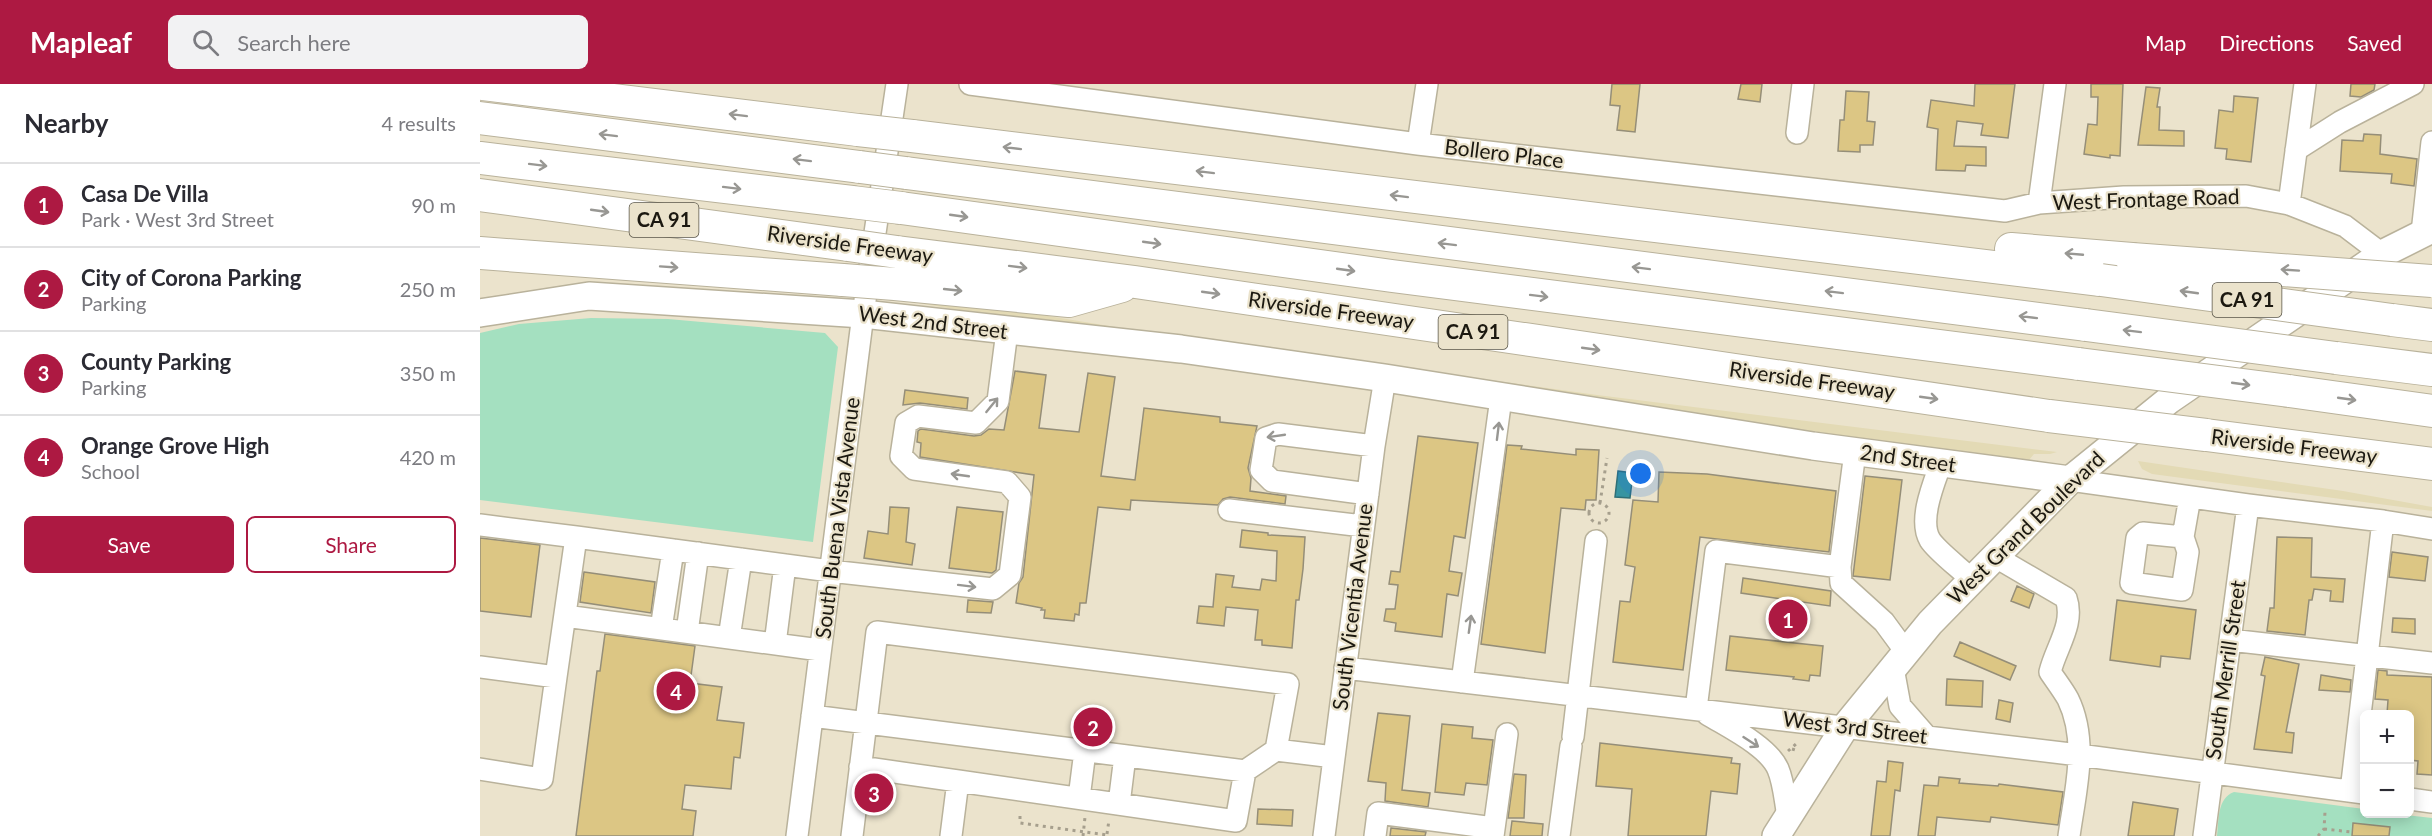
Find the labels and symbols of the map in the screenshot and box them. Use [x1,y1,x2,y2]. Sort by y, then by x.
one-way arrow [729,110,749,121]
one-way arrow [599,129,619,140]
street label: Bollero Place [1443,133,1565,172]
one-way arrow [1002,143,1022,154]
one-way arrow [792,154,812,165]
one-way arrow [528,160,548,171]
one-way arrow [1196,167,1216,178]
one-way arrow [721,182,741,193]
street label: West Frontage Road [2052,183,2240,214]
one-way arrow [1389,191,1409,202]
road number: CA 91 [630,203,699,237]
one-way arrow [590,206,610,217]
one-way arrow [949,211,969,222]
street label: Riverside Freeway [766,219,935,268]
one-way arrow [1142,238,1162,249]
one-way arrow [1438,238,1458,249]
one-way arrow [2064,248,2084,259]
one-way arrow [659,262,679,273]
one-way arrow [1007,262,1027,273]
one-way arrow [1632,262,1651,273]
one-way arrow [2280,264,2300,275]
one-way arrow [1335,265,1355,276]
road number: CA 91 [2212,283,2282,317]
one-way arrow [943,285,963,296]
street label: Riverside Freeway [1247,285,1416,334]
one-way arrow [1825,287,1845,298]
one-way arrow [2179,287,2199,298]
one-way arrow [1201,288,1220,299]
one-way arrow [1528,290,1548,301]
street label: West 2nd Street [857,300,1010,343]
one-way arrow [2018,312,2038,323]
road number: CA 91 [1438,315,1508,349]
one-way arrow [2123,325,2143,336]
one-way arrow [1581,343,1600,354]
street label: Riverside Freeway [1728,355,1897,404]
one-way arrow [2231,379,2250,390]
one-way arrow [1919,393,1939,404]
one-way arrow [2337,394,2356,405]
street label: South Buena Vista Avenue [809,396,864,640]
one-way arrow [985,398,999,414]
one-way arrow [1492,421,1503,441]
street label: Riverside Freeway [2210,423,2379,468]
one-way arrow [1267,431,1286,442]
street label: 2nd Street [1859,438,1958,477]
street label: West Grand Boulevard [1941,446,2109,608]
your location [1626,459,1655,488]
one-way arrow [950,470,970,481]
street label: South Vicentia Avenue [1326,502,1377,712]
street label: South Merrill Street [2200,578,2250,761]
one-way arrow [956,581,976,592]
pin: 1 [1768,596,1808,642]
one-way arrow [1465,614,1476,634]
pin: 4 [656,668,696,714]
pin: 2 [1074,704,1112,750]
street label: West 3rd Street [1781,705,1929,748]
one-way arrow [1742,736,1759,748]
pin: 3 [854,770,894,816]

